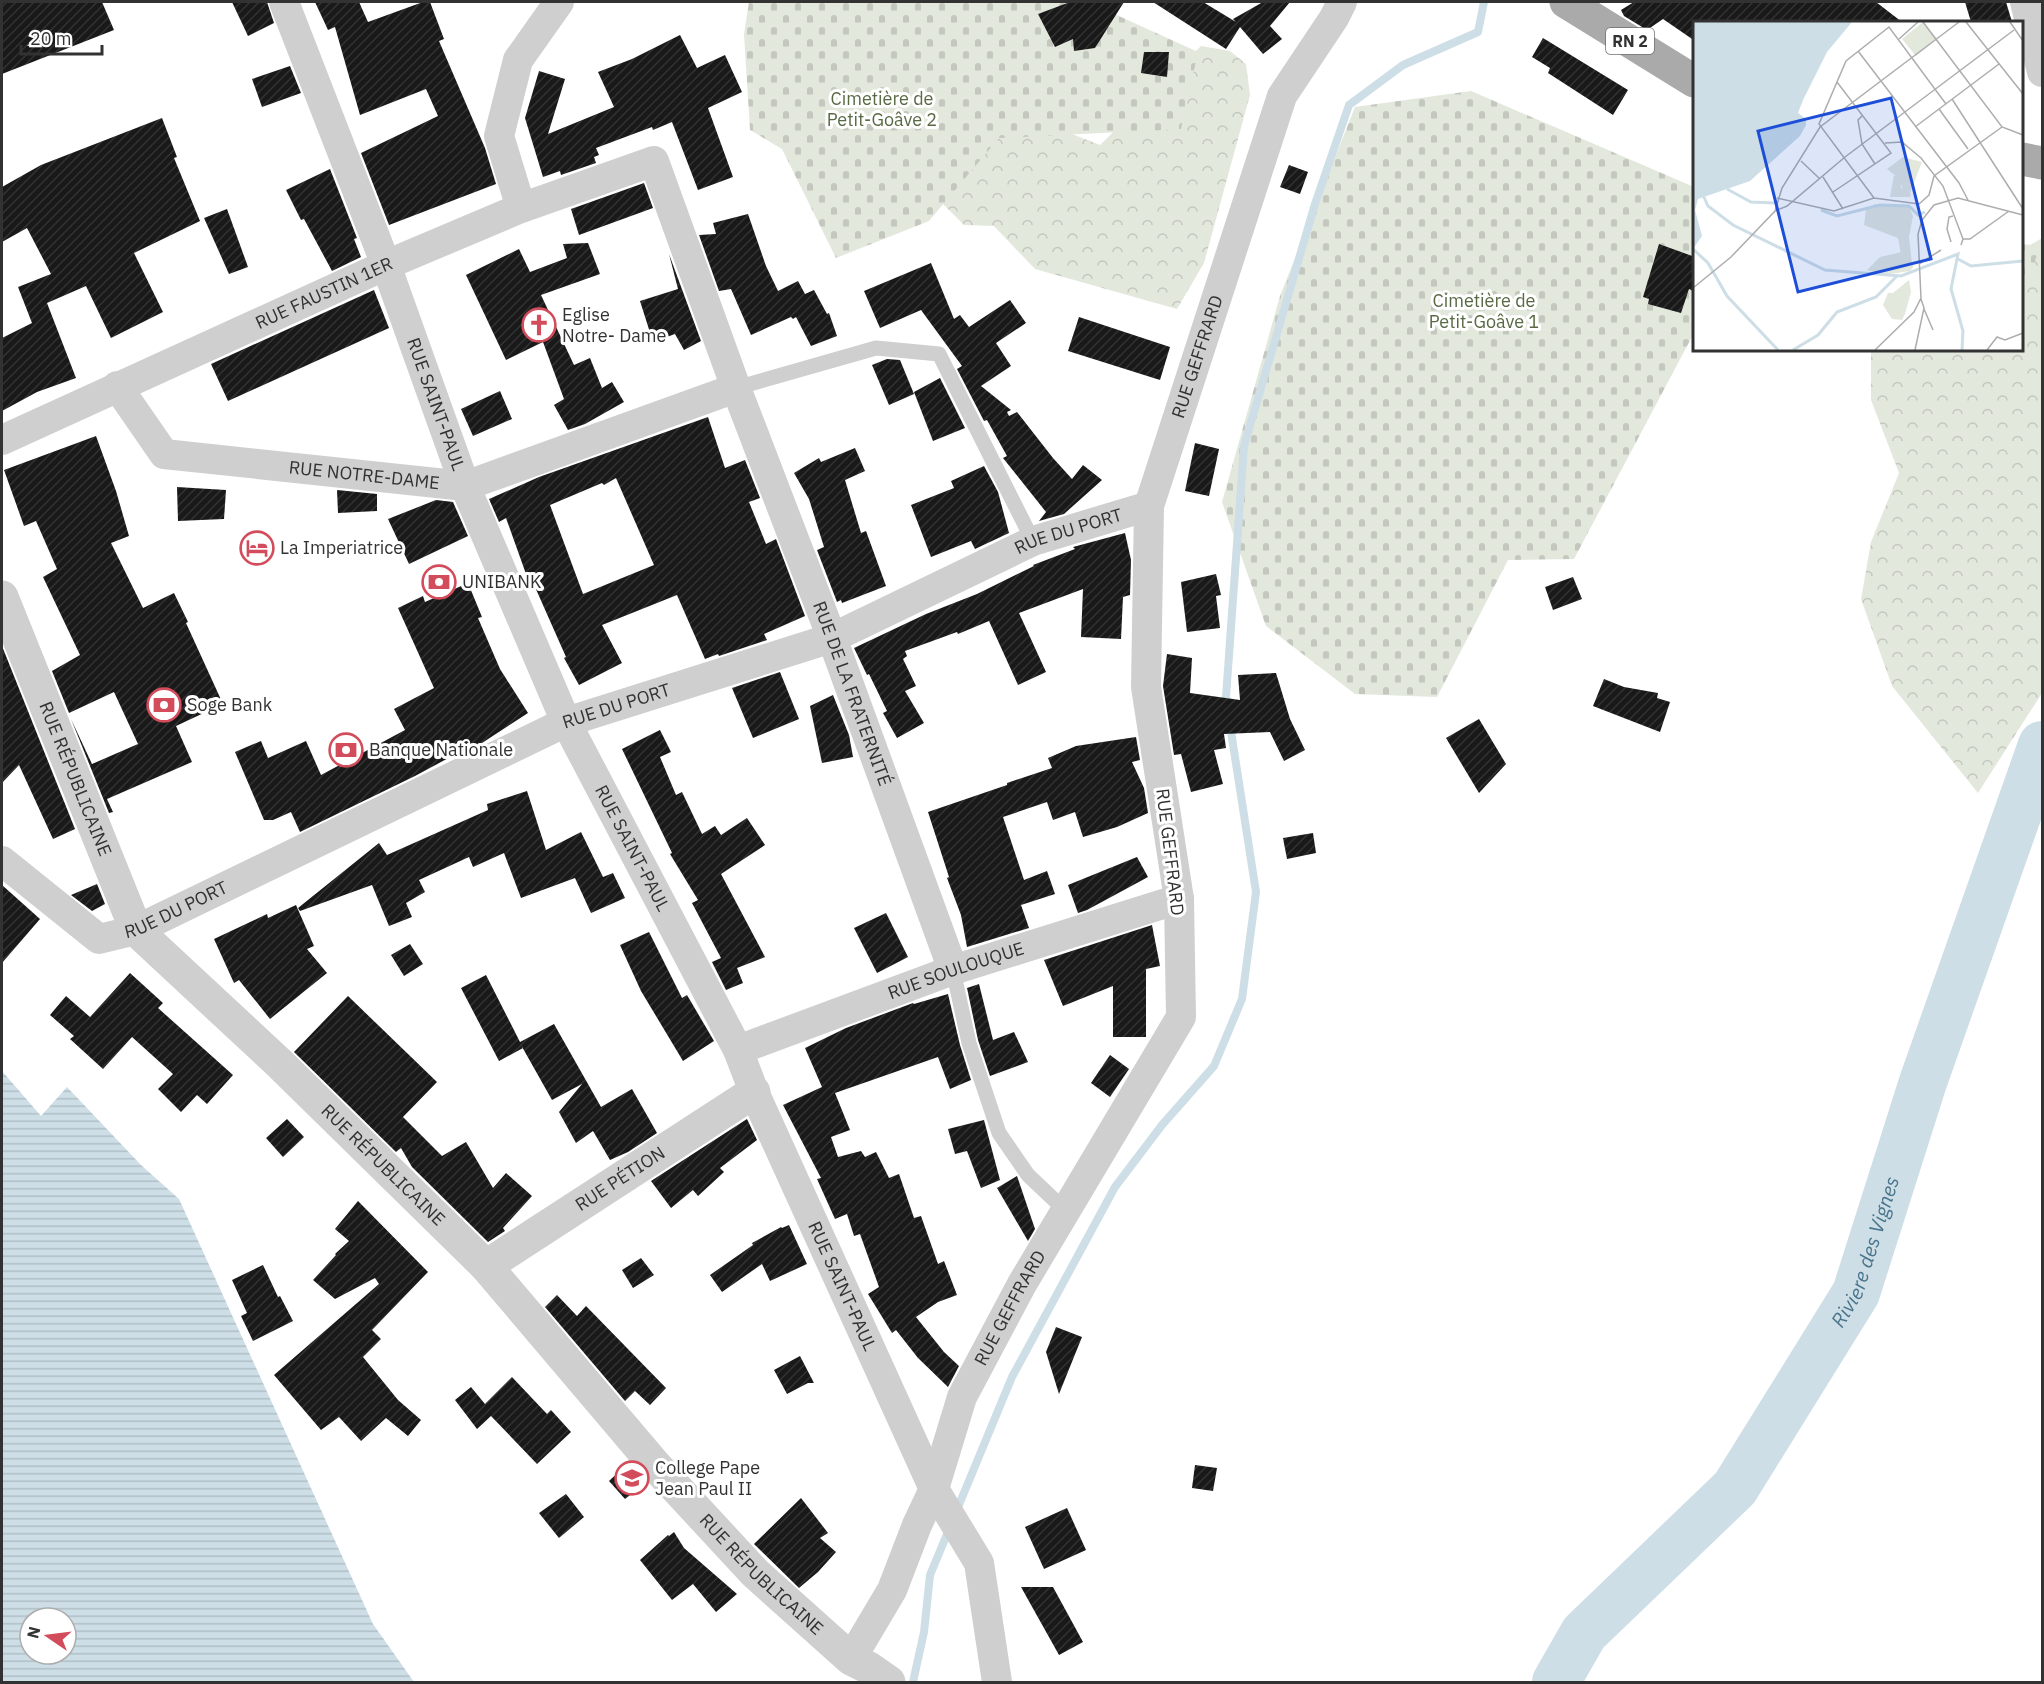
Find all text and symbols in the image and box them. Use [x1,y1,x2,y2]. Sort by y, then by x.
scale bar [21,18,102,56]
inset map [1693,21,2023,351]
text: 20 m [30,27,72,50]
road number: RN 2 [1606,28,1654,54]
park label: Cimetière de Petit-Goâve 2 [827,87,937,131]
street label: RUE FAUSTIN 1ER [252,252,396,334]
park label: Cimetière de Petit-Goâve 1 [1429,289,1539,333]
street label: RUE GEFFRARD [1166,292,1228,421]
place label: Eglise Notre- Dame [562,303,667,347]
church icon: Eglise Notre- Dame [521,307,557,343]
street label: RUE SAINT-PAUL [402,335,471,474]
street label: RUE NOTRE-DAME [288,455,441,494]
street label: RUE DU PORT [1010,503,1125,559]
hotel icon: La Imperiatrice [239,530,275,566]
place label: La Imperiatrice [280,536,403,559]
bank icon: UNIBANK [421,564,457,600]
place label: UNIBANK [462,570,542,593]
street label: RUE DE LA FRATERNITÉ [808,598,897,789]
street label: RUE DU PORT [559,678,673,733]
bank icon: Soge Bank [146,687,182,723]
place label: Soge Bank [187,693,273,716]
street label: RUE RÉPUBLICAINE [34,698,117,859]
bank icon: Banque Nationale [328,732,364,768]
place label: Banque Nationale [369,738,513,761]
street label: RUE SAINT-PAUL [590,781,675,915]
street label: RUE GEFFRARD [1151,787,1190,917]
street label: RUE DU PORT [122,875,231,943]
street label: RUE SOULOUQUE [884,936,1027,1004]
street label: RUE RÉPUBLICAINE [317,1099,450,1231]
street label: RUE PÉTION [571,1141,669,1216]
water label: Riviere des Vignes [1824,1173,1905,1332]
street label: RUE SAINT-PAUL [803,1218,882,1354]
street label: RUE GEFFRARD [969,1246,1051,1369]
place label: College Pape Jean Paul II [655,1456,760,1500]
school or university icon: College Pape Jean Paul II [614,1460,650,1496]
street label: RUE RÉPUBLICAINE [695,1509,828,1640]
north arrow [18,1606,78,1666]
text: N [22,1624,45,1640]

